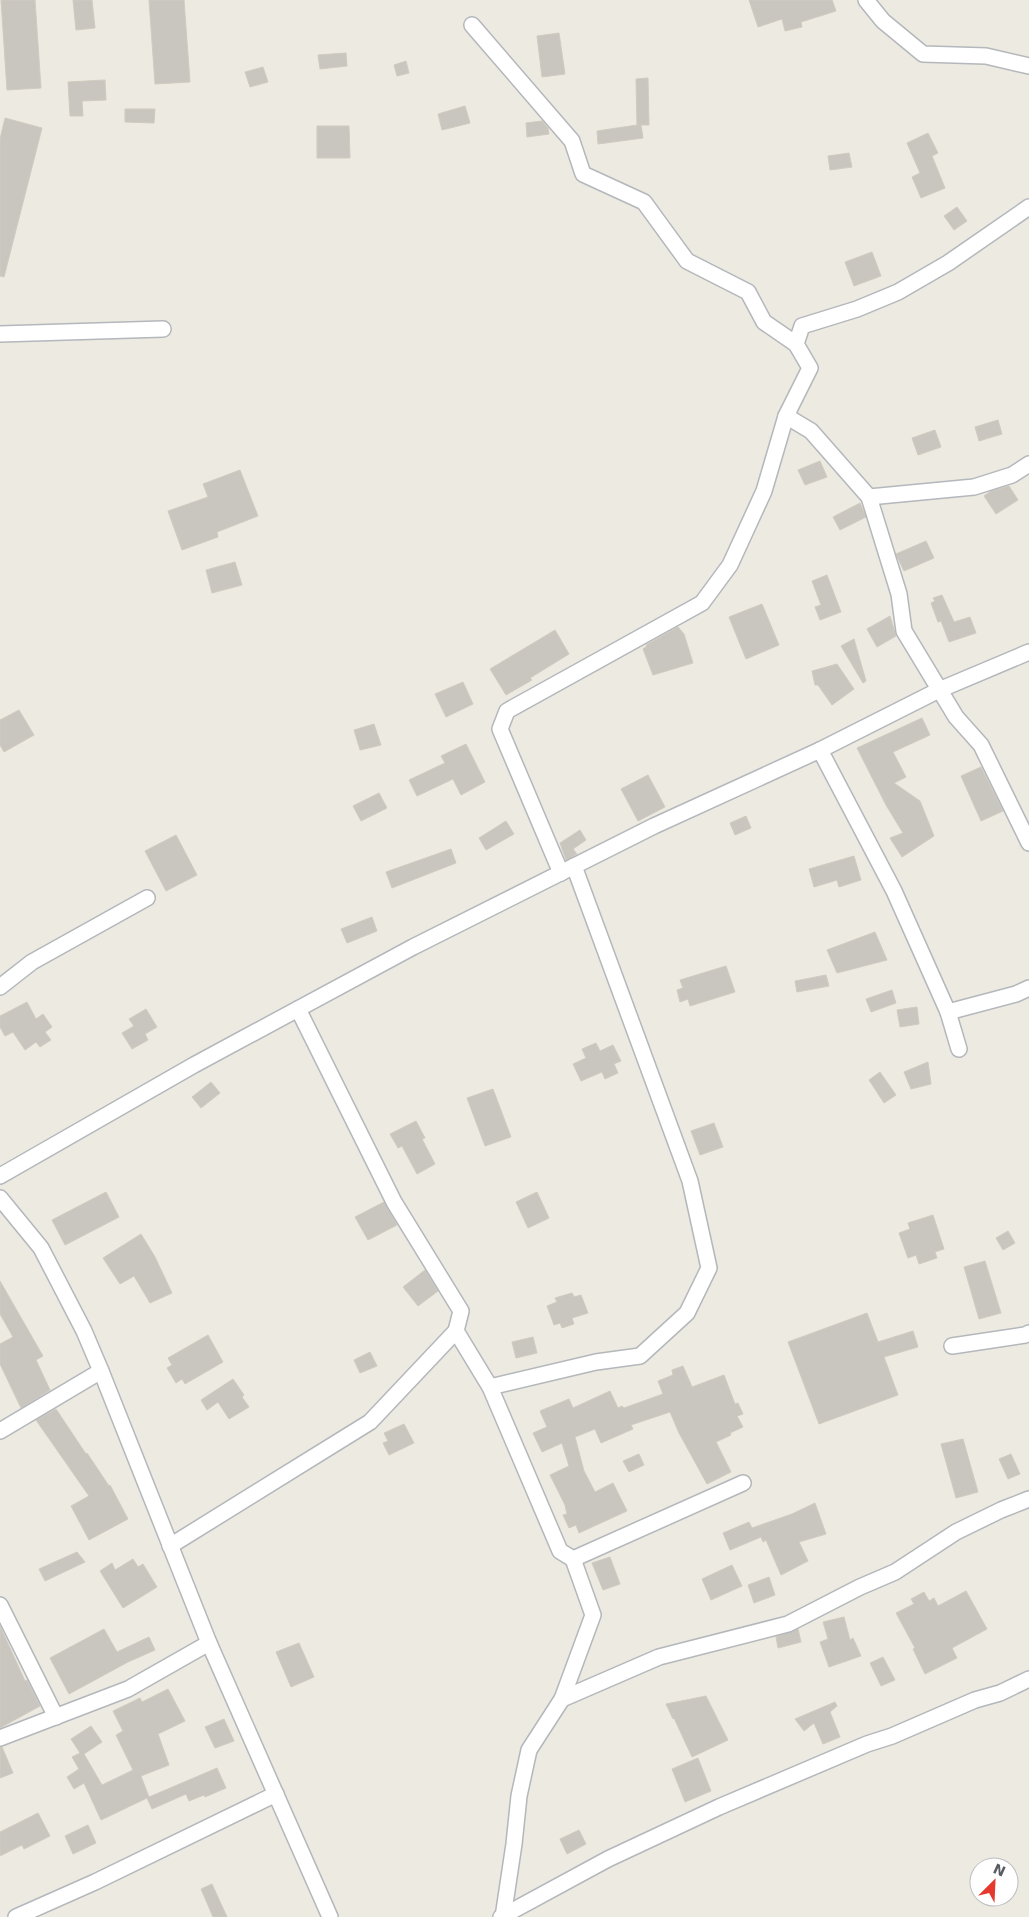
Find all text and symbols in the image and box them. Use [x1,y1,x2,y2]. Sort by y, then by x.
north arrow [969,1857,1019,1907]
text: N [991,1860,1008,1880]

